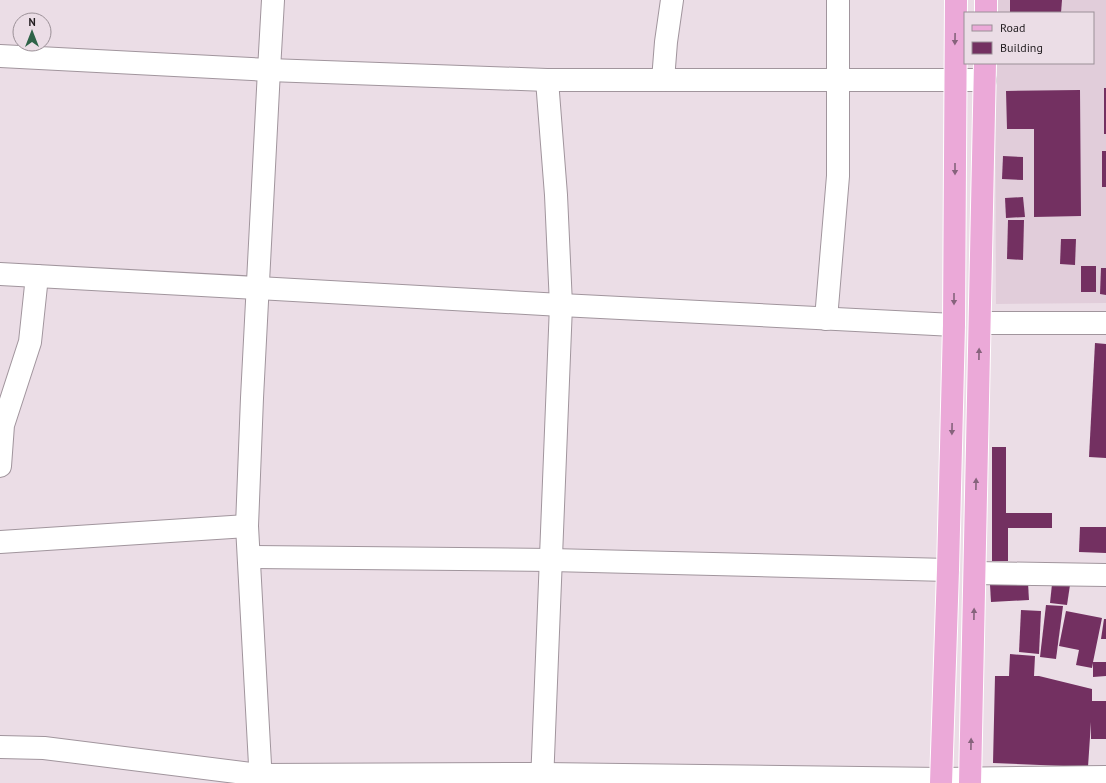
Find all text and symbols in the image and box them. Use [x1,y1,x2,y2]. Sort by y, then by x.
north arrow [12,12,52,52]
legend [964,12,1094,64]
text: N [28,15,36,29]
text: Road [1000,20,1025,35]
one-way arrow [952,33,958,46]
text: Building [1000,40,1043,55]
one-way arrow [952,163,958,176]
one-way arrow [951,293,957,306]
one-way arrow [976,347,982,360]
one-way arrow [949,423,955,436]
one-way arrow [973,478,980,490]
one-way arrow [971,607,977,620]
one-way arrow [968,737,974,750]

